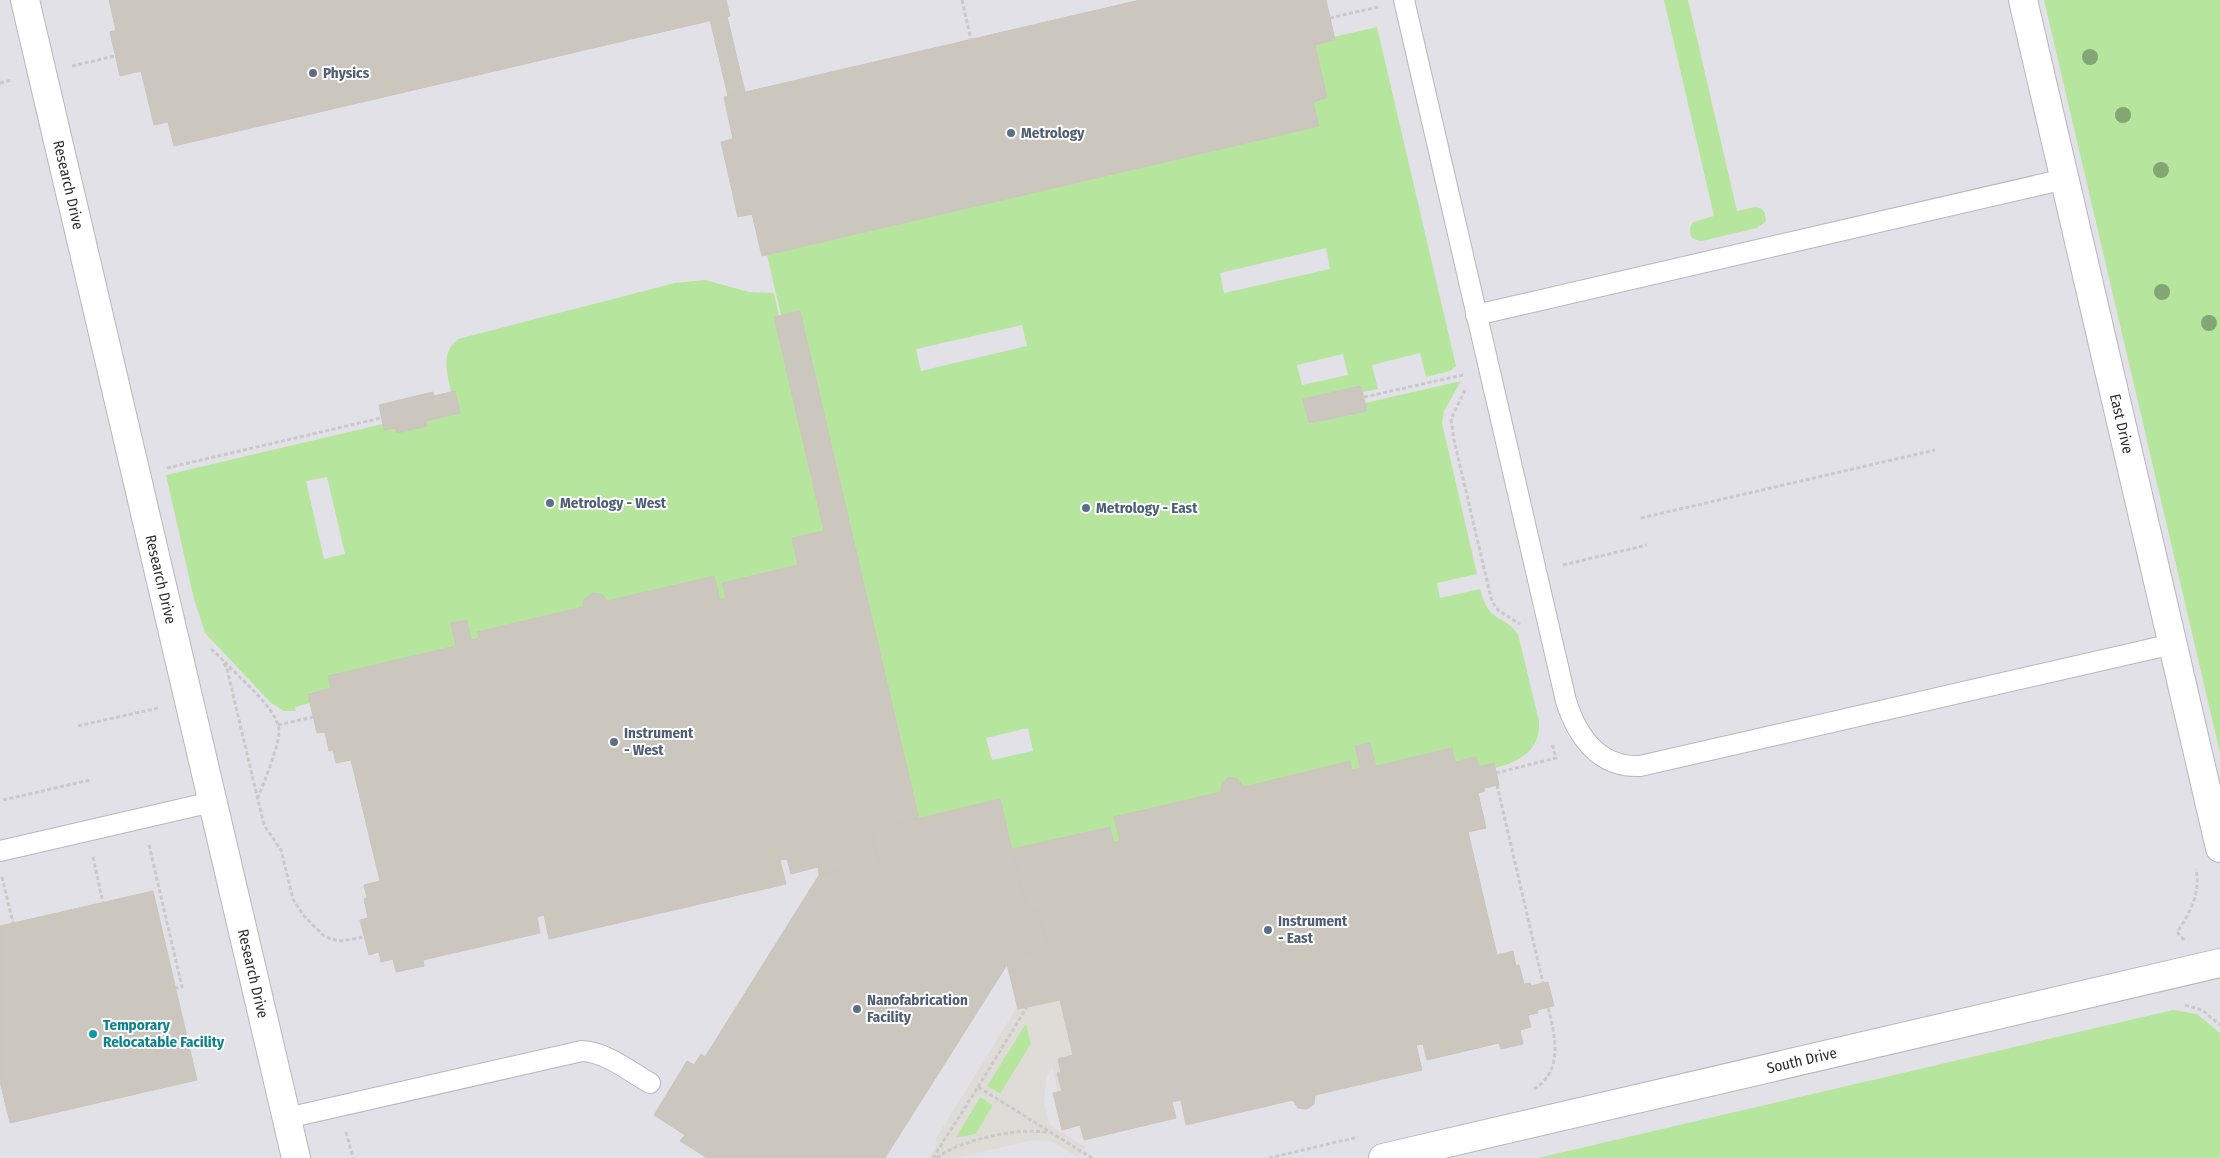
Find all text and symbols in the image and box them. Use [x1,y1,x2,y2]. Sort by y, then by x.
place label: Physics [323,64,370,82]
marker: Physics [307,67,319,79]
place label: Metrology [1021,124,1085,142]
marker: Metrology [1005,127,1017,139]
street label: Research Drive [49,139,87,231]
street label: East Drive [2106,392,2137,455]
place label: Metrology - West [560,494,667,512]
marker: Metrology - West [544,497,556,509]
place label: Metrology - East [1096,499,1198,517]
marker: Metrology - East [1080,502,1092,514]
street label: Research Drive [141,533,180,626]
place label: Instrument - West [624,724,694,759]
marker: Instrument - West [608,736,620,748]
place label: Instrument - East [1278,912,1348,947]
marker: Instrument - East [1262,924,1274,936]
street label: Research Drive [234,927,272,1020]
place label: Nanofabrication Facility [867,991,968,1026]
marker: Nanofabrication Facility [851,1003,863,1015]
place label: Temporary Relocatable Facility [103,1016,225,1051]
marker: Temporary Relocatable Facility [87,1028,99,1040]
street label: South Drive [1765,1044,1839,1077]

